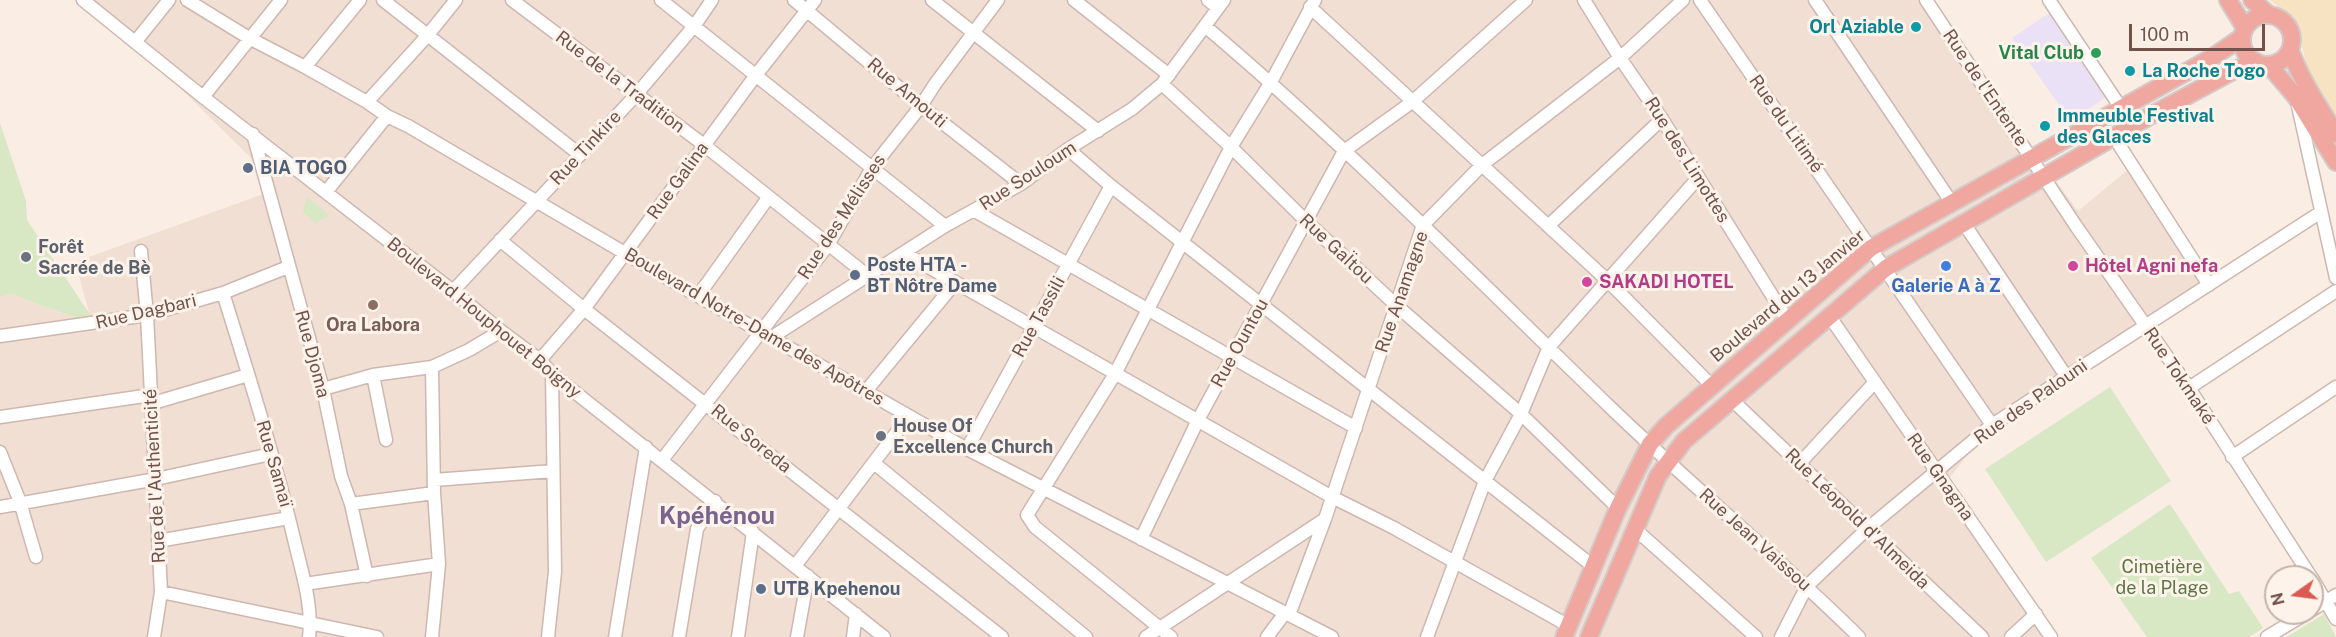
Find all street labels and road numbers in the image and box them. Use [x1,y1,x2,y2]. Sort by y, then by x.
street label: Rue de l'Entente [1938,25,2032,151]
street label: Rue de la Tradition [551,26,689,138]
street label: Rue Amouti [863,53,951,133]
street label: Rue du Litimé [1744,71,1828,177]
street label: Rue des Limottes [1640,93,1734,227]
street label: Rue Tinkire [546,106,626,190]
street label: Rue Souloum [976,137,1080,215]
street label: Rue Galina [643,138,713,224]
street label: Rue des Mélisses [794,150,890,284]
street label: Rue GaÏtou [1295,210,1377,288]
street label: Boulevard du 13 Janvier [1706,225,1870,367]
street label: Rue Anamagne [1371,228,1433,356]
street label: Boulevard Houphouet Boigny [383,233,585,403]
street label: Boulevard Notre-Dame des Apôtres [620,244,888,410]
street label: Rue Tassili [1008,273,1070,361]
street label: Rue Dagbari [94,290,198,334]
street label: Rue Ountou [1207,295,1273,391]
street label: Rue Djoma [290,308,334,400]
street label: Rue Tokmaké [2139,323,2219,429]
street label: Rue des Palouni [1970,355,2092,449]
street label: Rue de l'Authenticité [140,388,170,564]
street label: Rue Soreda [706,400,796,478]
street label: Rue Samaï [251,418,297,510]
street label: Rue Gnagna [1902,429,1978,525]
street label: Rue Léopold d'Almeida [1780,444,1934,594]
street label: Rue Jean Vaissou [1695,484,1815,596]

